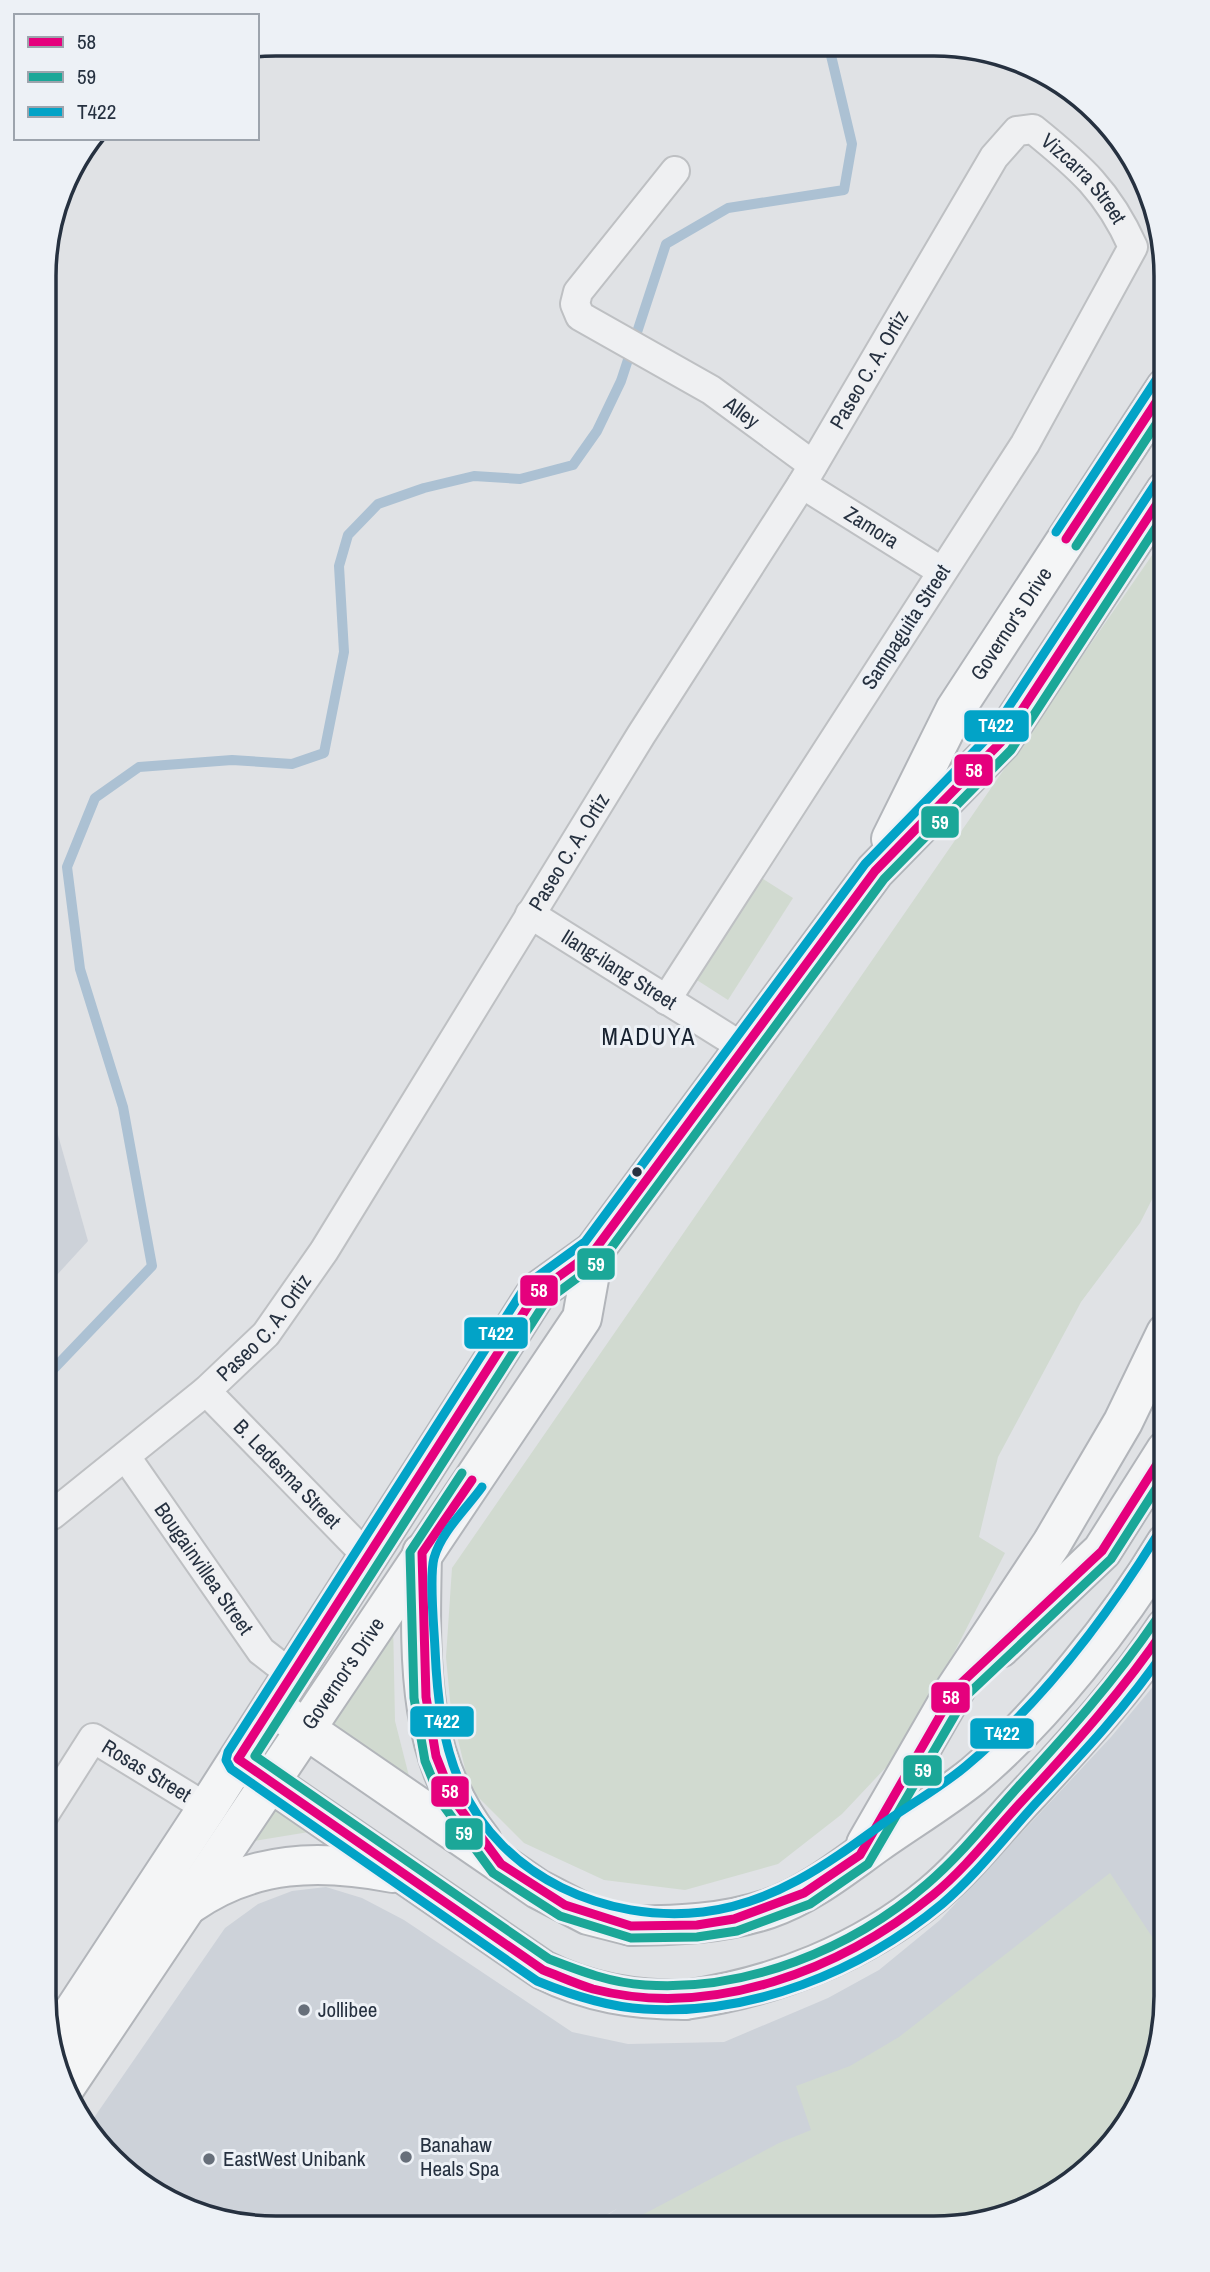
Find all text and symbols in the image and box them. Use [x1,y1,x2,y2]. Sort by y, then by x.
legend [14,14,259,140]
text: 58 [77,27,96,56]
text: 59 [77,62,96,91]
text: T422 [77,97,116,126]
street label: Vizcarra Street [1035,126,1134,229]
street label: Paseo C. A. Ortiz [822,304,915,434]
street label: Alley [718,389,766,435]
street label: Zamora [839,499,905,555]
street label: Sampaguita Street [854,558,957,695]
street label: Governor's Drive [963,561,1059,686]
line badge: T422 [963,709,1030,743]
text: T422 [978,712,1014,738]
line badge: 58 [953,753,994,787]
text: 58 [965,757,983,783]
street label: Paseo C. A. Ortiz [521,787,616,916]
line badge: 59 [920,805,960,839]
text: 59 [931,809,949,835]
street label: Ilang-ilang Street [556,922,683,1017]
district label: MADUYA [602,1020,696,1052]
unlabelled marker [630,1165,644,1179]
line badge: 59 [576,1247,616,1281]
text: 59 [587,1251,605,1277]
street label: Paseo C. A. Ortiz [210,1268,318,1388]
line badge: 58 [519,1274,559,1307]
text: 58 [530,1277,548,1303]
line badge: T422 [463,1316,529,1350]
text: T422 [478,1320,514,1346]
street label: B. Ledesma Street [227,1412,348,1535]
street label: Bougainvillea Street [148,1496,260,1640]
street label: Governor's Drive [295,1611,391,1735]
line badge: 58 [930,1681,971,1714]
text: 58 [942,1684,960,1710]
line badge: T422 [409,1705,475,1738]
text: T422 [424,1708,460,1734]
line badge: T422 [969,1717,1035,1750]
text: T422 [984,1720,1020,1746]
street label: Rosas Street [97,1732,197,1809]
line badge: 59 [902,1754,943,1787]
text: 59 [914,1757,932,1783]
line badge: 58 [430,1775,470,1808]
text: 58 [441,1778,459,1804]
line badge: 59 [444,1817,484,1851]
text: 59 [455,1820,473,1846]
place label: Jollibee [318,1995,377,2024]
marker: Jollibee [296,2002,312,2018]
place label: Banahaw Heals Spa [420,2130,500,2183]
place label: EastWest Unibank [223,2144,366,2173]
marker: Banahaw Heals Spa [398,2149,414,2165]
marker: EastWest Unibank [201,2151,217,2167]

